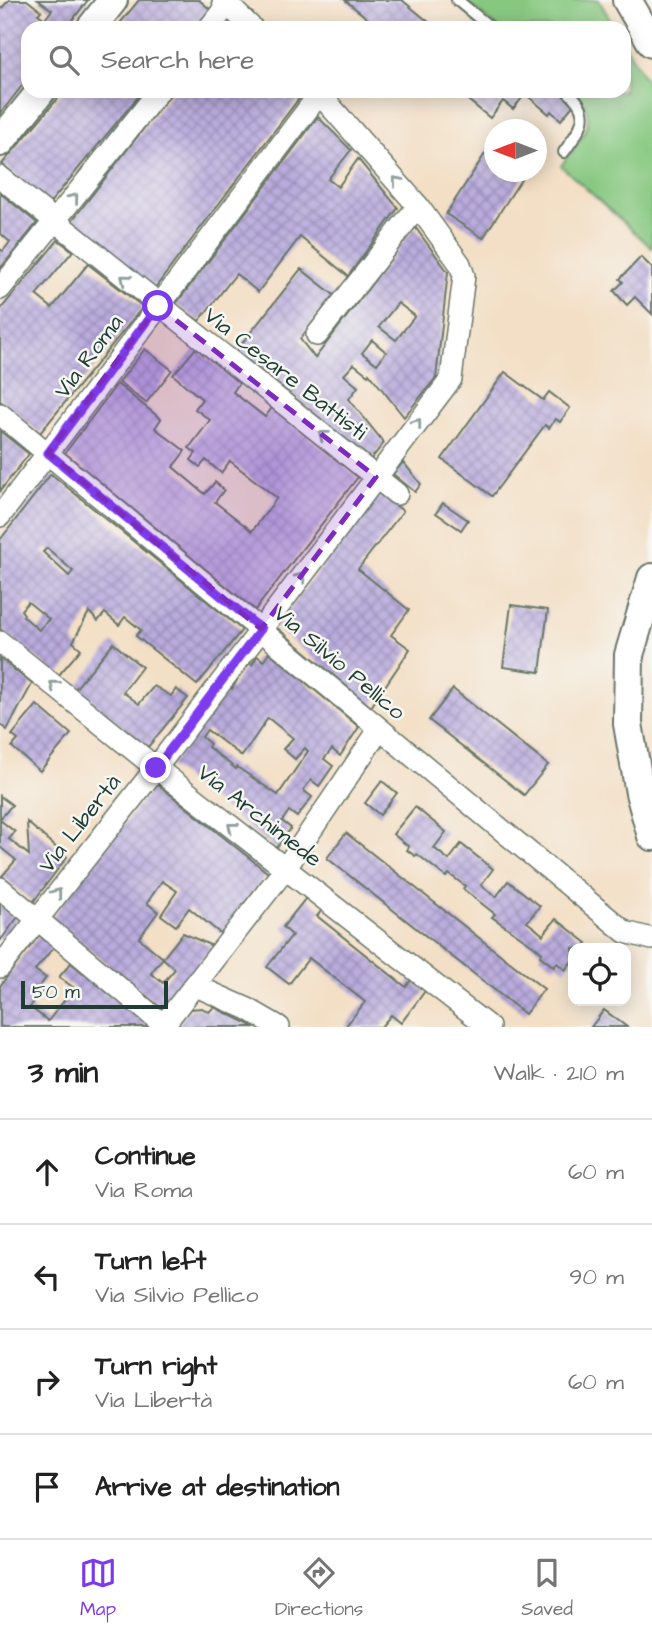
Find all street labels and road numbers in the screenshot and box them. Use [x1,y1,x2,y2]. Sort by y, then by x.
street label: Via Cesare Battisti [197,300,374,448]
street label: Via Roma [47,308,131,405]
street label: Via Silvio Pellico [266,598,412,728]
street label: Via Archimede [190,757,328,875]
street label: Via Libertà [31,767,129,880]

